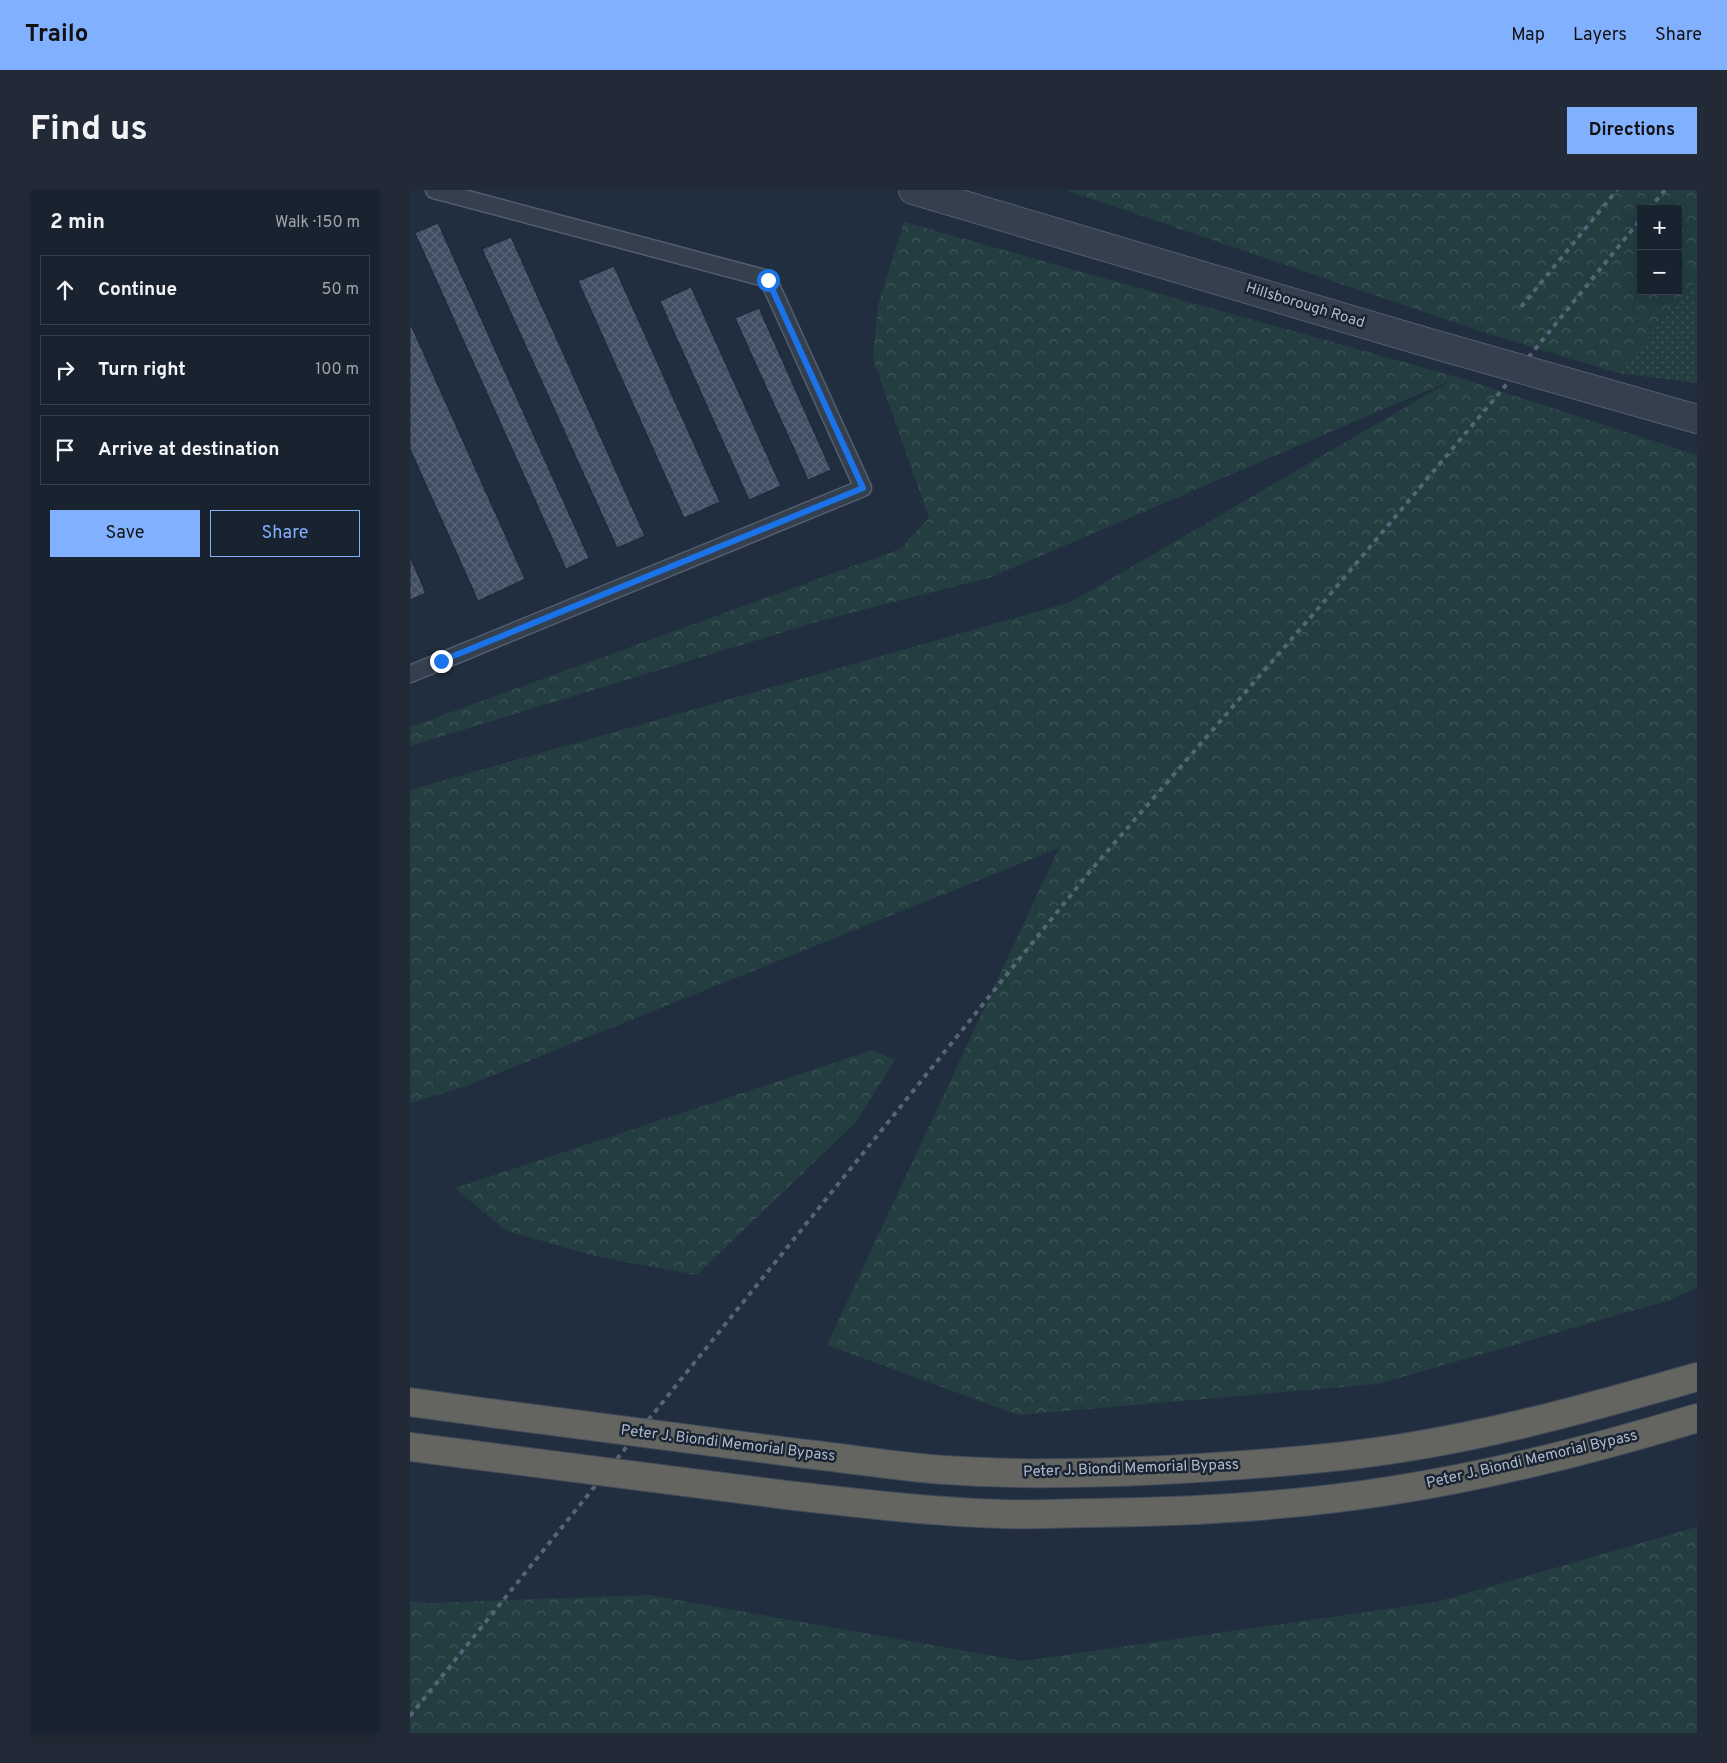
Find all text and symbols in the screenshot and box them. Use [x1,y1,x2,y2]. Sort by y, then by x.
text: Trailo [25,20,88,50]
text: Map [1511,24,1545,47]
text: Layers [1573,24,1627,47]
text: Share [1655,24,1702,47]
button: Directions [1567,107,1697,154]
text: Find us [30,108,148,152]
map controls [1637,205,1682,295]
button: + [1637,205,1682,250]
text: 2 min [50,209,105,236]
text: Walk · 150 m [275,213,360,233]
button: − [1637,250,1682,295]
route start [757,269,780,292]
icon: ahead [51,276,79,304]
text: Continue [98,278,177,302]
street label: Hillsborough Road [1243,279,1367,333]
text: 50 m [322,280,359,300]
icon: right [51,356,79,384]
text: Turn right [98,358,186,382]
text: 100 m [315,360,359,380]
icon: arrive [51,436,79,464]
text: Arrive at destination [98,438,279,462]
button: Save [50,510,200,557]
button: Share [210,510,360,557]
route end [430,650,453,673]
street label: Peter J. Biondi Memorial Bypass [620,1421,836,1467]
street label: Peter J. Biondi Memorial Bypass [1425,1426,1639,1494]
street label: Peter J. Biondi Memorial Bypass [1023,1456,1239,1482]

